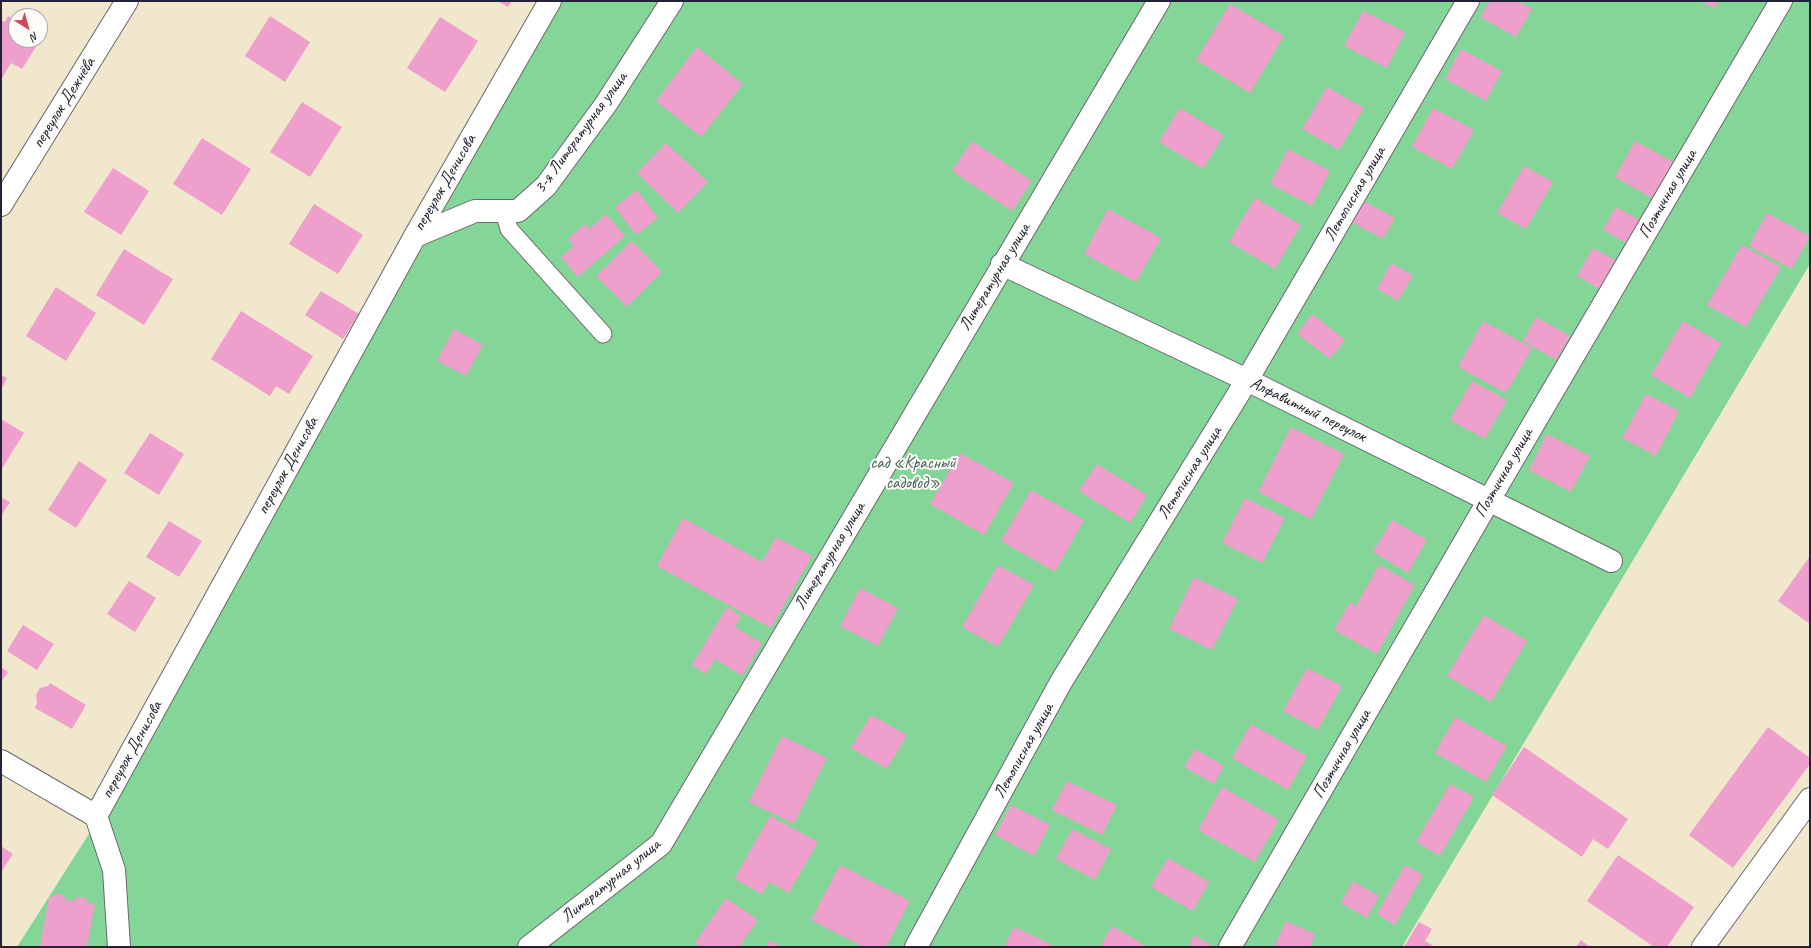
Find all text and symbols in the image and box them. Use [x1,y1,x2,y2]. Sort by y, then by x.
north arrow [8,8,48,48]
text: N [28,29,42,44]
street label: переулок Дежнёва [28,54,100,152]
street label: 3-я Литературная улица [530,68,632,198]
street label: переулок Денисова [409,131,481,235]
street label: Летописная улица [1320,143,1390,245]
street label: Поэтичная улица [1634,146,1702,242]
street label: Литературная улица [955,220,1035,334]
street label: Алфавитный переулок [1247,373,1369,447]
street label: переулок Денисова [253,414,323,518]
street label: Летописная улица [1153,423,1227,523]
street label: Поэтичная улица [1470,425,1538,521]
park label: сад «Красный садовод» [870,454,956,494]
street label: Литературная улица [790,499,870,613]
street label: переулок Денисова [97,698,167,802]
street label: Летописная улица [989,700,1059,802]
street label: Поэтичная улица [1308,706,1376,802]
street label: Литературная улица [557,835,665,927]

